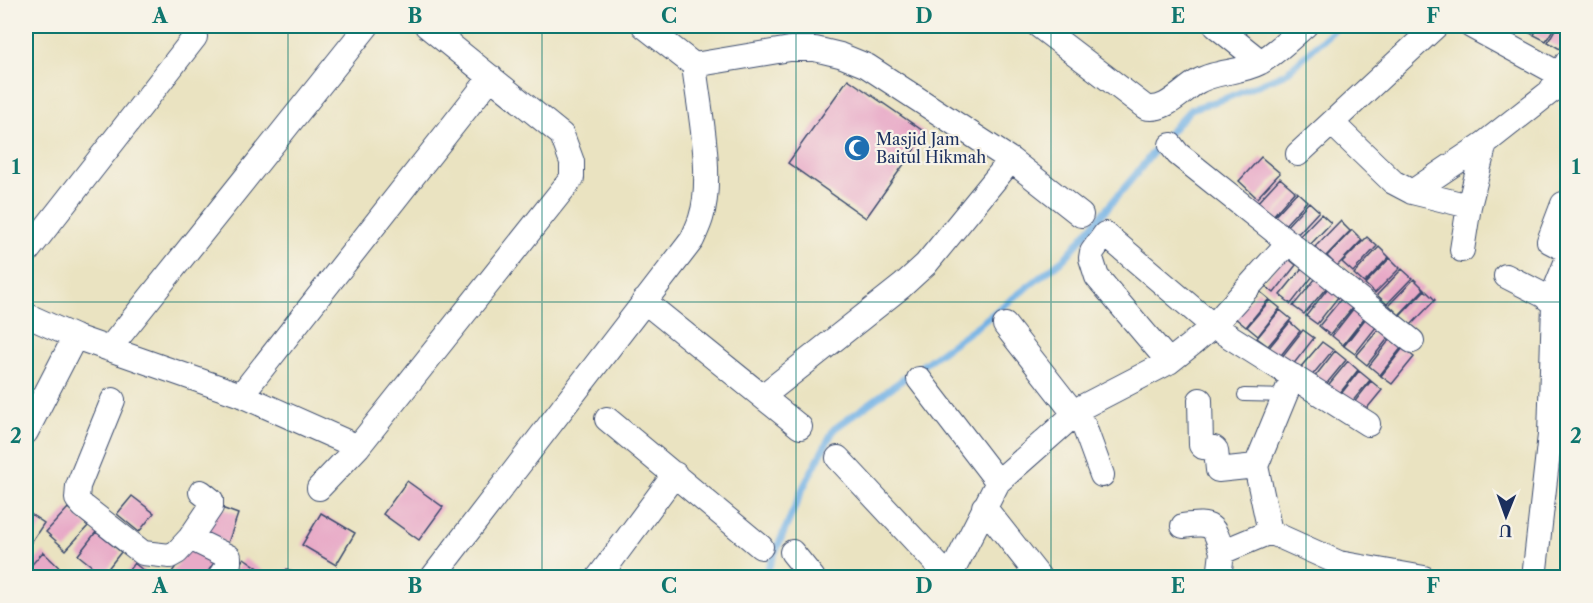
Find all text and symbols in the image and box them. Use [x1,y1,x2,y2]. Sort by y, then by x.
text: A [151,4,168,28]
text: B [408,4,423,28]
text: C [661,4,677,28]
text: D [915,4,933,28]
text: E [1171,4,1185,28]
text: F [1426,4,1440,28]
place label: Masjid Jam Baitul Hikmah [876,129,986,167]
mosque icon: Masjid Jam Baitul Hikmah [842,133,872,163]
text: 1 [12,155,21,179]
text: 1 [1572,155,1581,179]
text: 2 [10,424,22,448]
text: 2 [1570,424,1582,448]
north arrow [1476,486,1536,546]
text: U [1499,521,1512,541]
text: A [151,574,168,598]
text: B [408,574,423,598]
text: C [661,574,677,598]
text: D [915,574,933,598]
text: E [1171,574,1185,598]
text: F [1426,574,1440,598]

